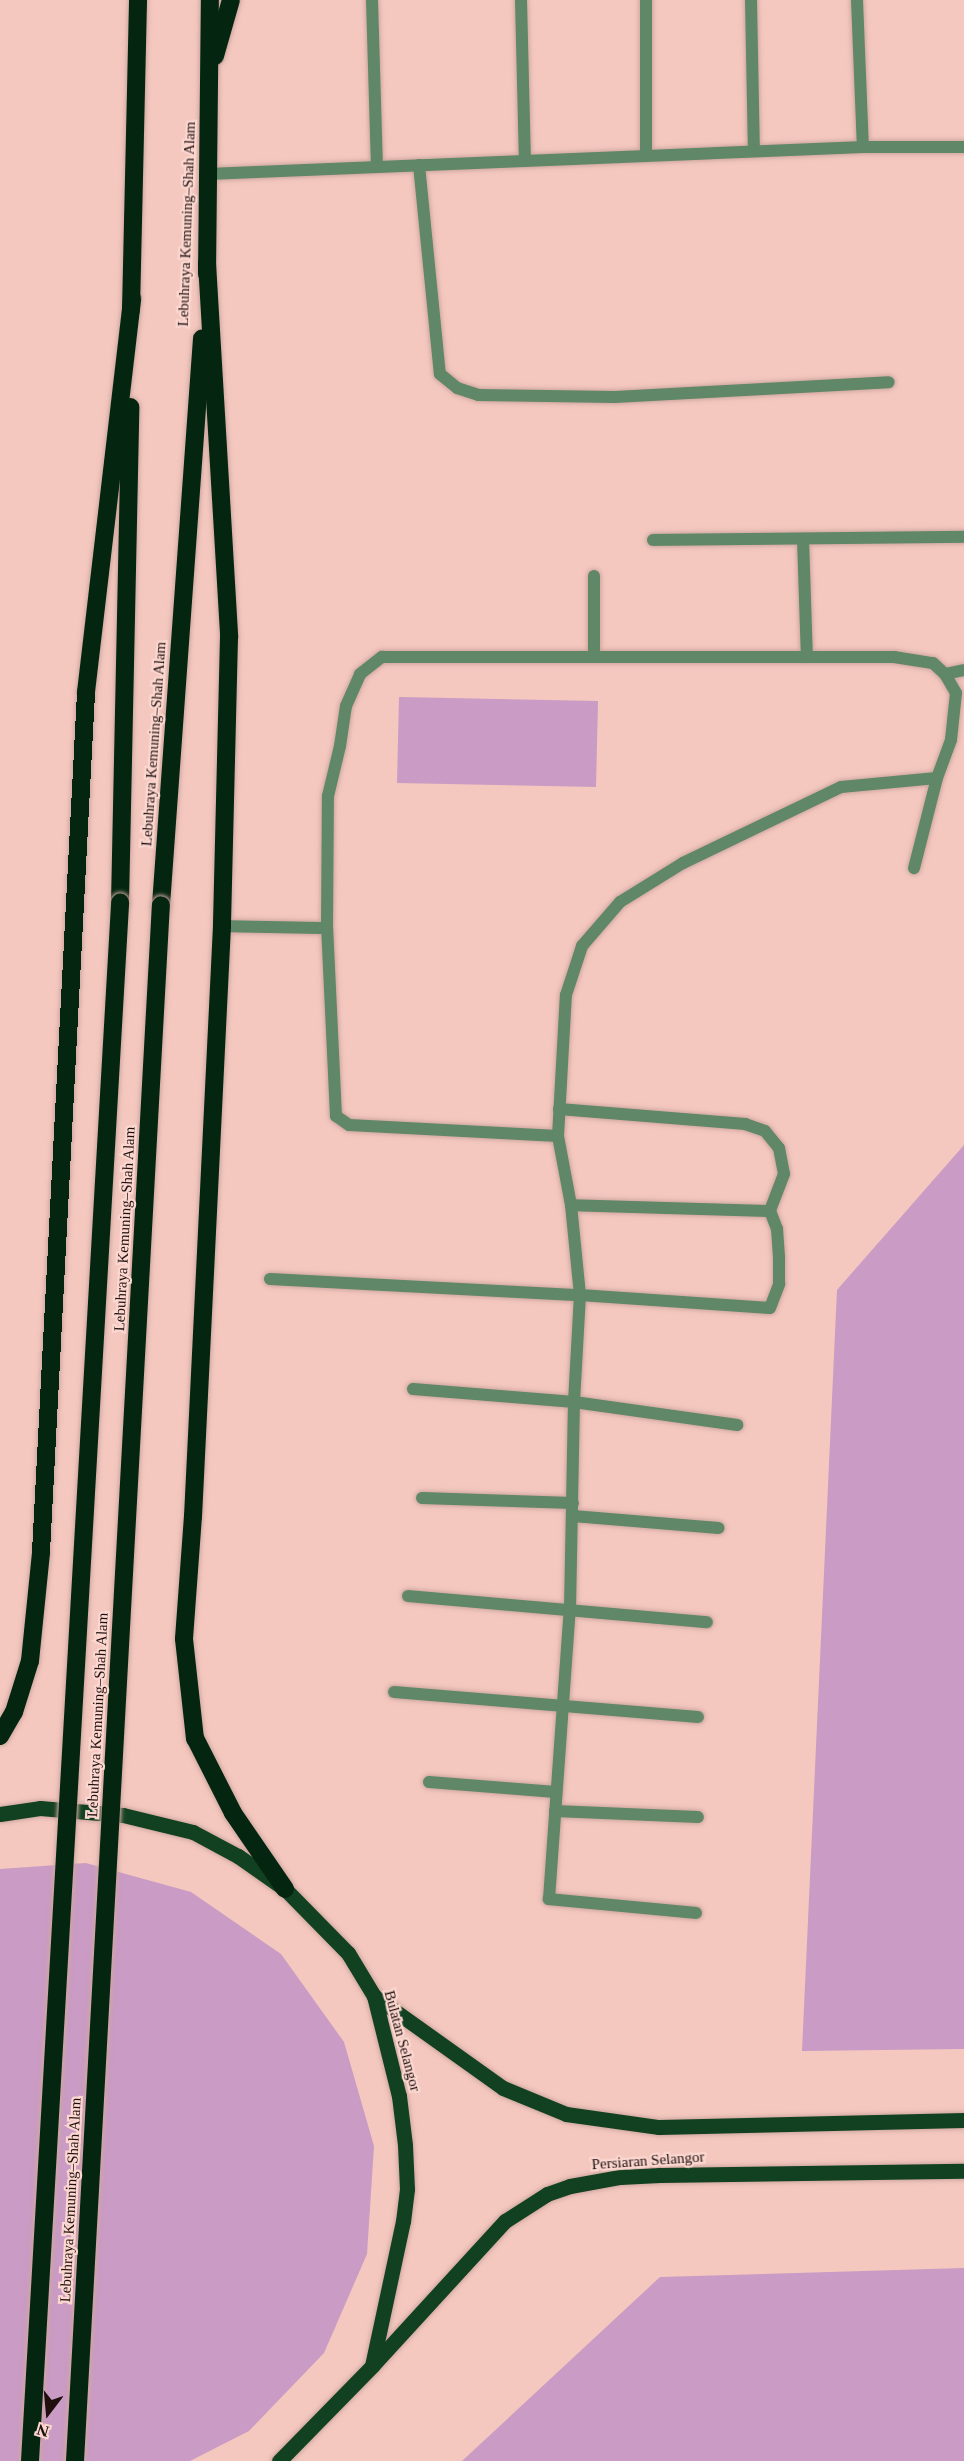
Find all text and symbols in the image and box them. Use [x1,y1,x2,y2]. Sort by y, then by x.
street label: Lebuhraya Kemuning–Shah Alam [174,121,200,327]
street label: Lebuhraya Kemuning–Shah Alam [138,641,170,847]
street label: Lebuhraya Kemuning–Shah Alam [111,1126,139,1332]
street label: Lebuhraya Kemuning–Shah Alam [84,1612,112,1818]
street label: Bulatan Selangor [380,1989,424,2093]
street label: Lebuhraya Kemuning–Shah Alam [57,2097,85,2303]
street label: Persiaran Selangor [591,2148,705,2174]
north arrow [18,2383,78,2443]
text: N [35,2421,51,2441]

